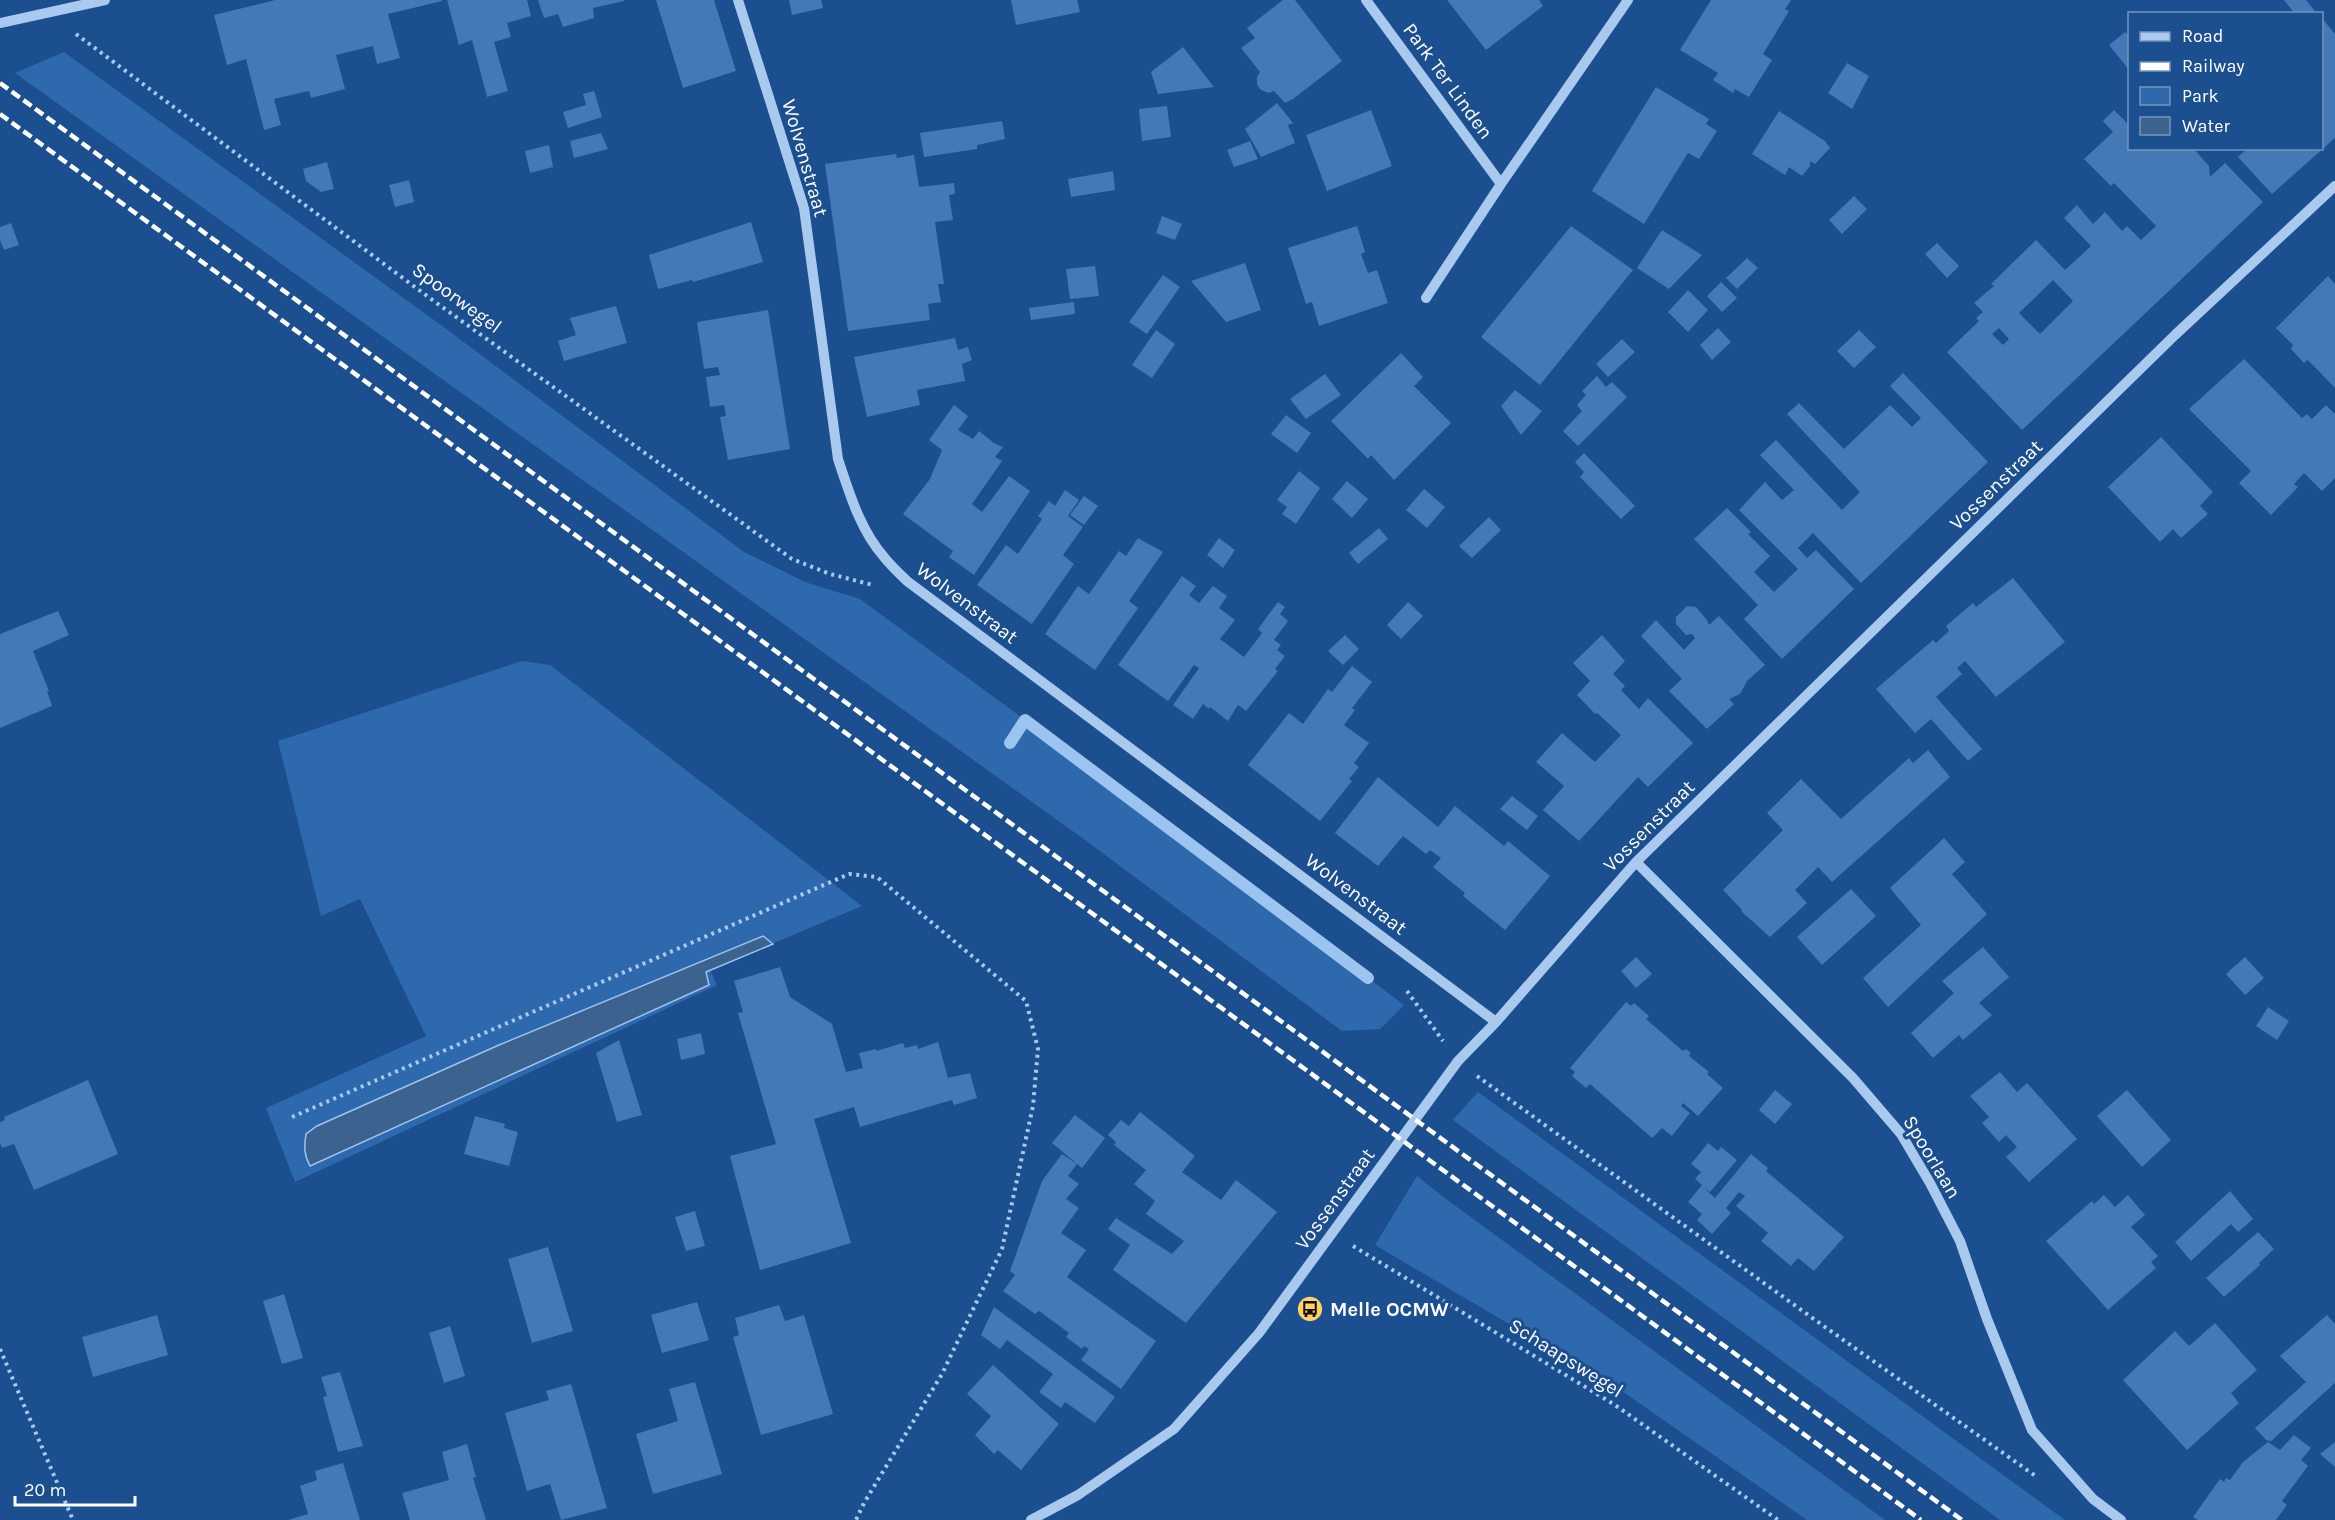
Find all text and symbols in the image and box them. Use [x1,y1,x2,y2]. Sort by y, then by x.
legend [2128,12,2323,150]
street label: Park Ter Linden [1398,19,1498,143]
text: Road [2182,25,2223,47]
text: Railway [2182,55,2245,77]
text: Park [2182,85,2219,107]
street label: Wolvenstraat [777,97,833,220]
text: Water [2182,115,2230,137]
street label: Spoorwegel [408,258,506,338]
street label: Vossenstraat [1945,435,2047,535]
street label: Wolvenstraat [912,557,1023,649]
street label: Vossenstraat [1599,775,1700,876]
street label: Wolvenstraat [1301,848,1412,940]
street label: Spoorlaan [1898,1111,1966,1203]
street label: Vossenstraat [1291,1143,1380,1254]
bus stop icon: Melle OCMW [1295,1294,1325,1324]
place label: Melle OCMW [1330,1298,1449,1321]
street label: Schaapswegel [1505,1314,1627,1402]
scale bar [15,1469,135,1507]
text: 20 m [24,1479,66,1501]

